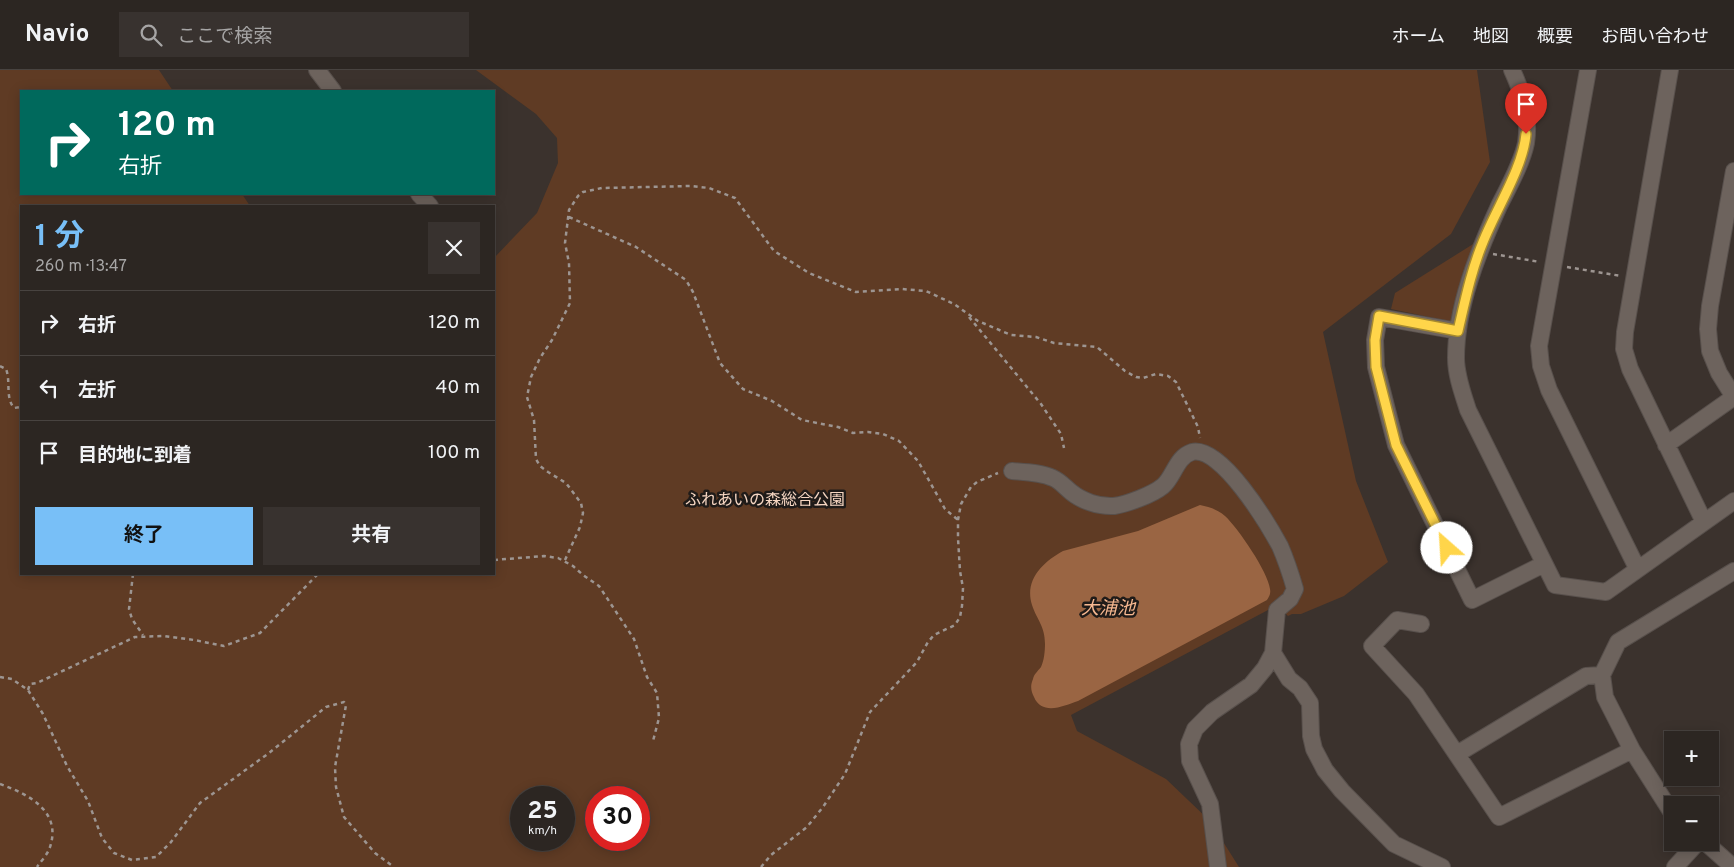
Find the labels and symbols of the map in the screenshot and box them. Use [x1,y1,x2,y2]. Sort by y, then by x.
pin [1505,83,1547,134]
park label: ふれあいの森総合公園 [685,491,845,511]
position arrow [1420,521,1472,573]
water label: 大浦池 [1081,598,1137,621]
speed limit sign: 30 [585,786,650,851]

